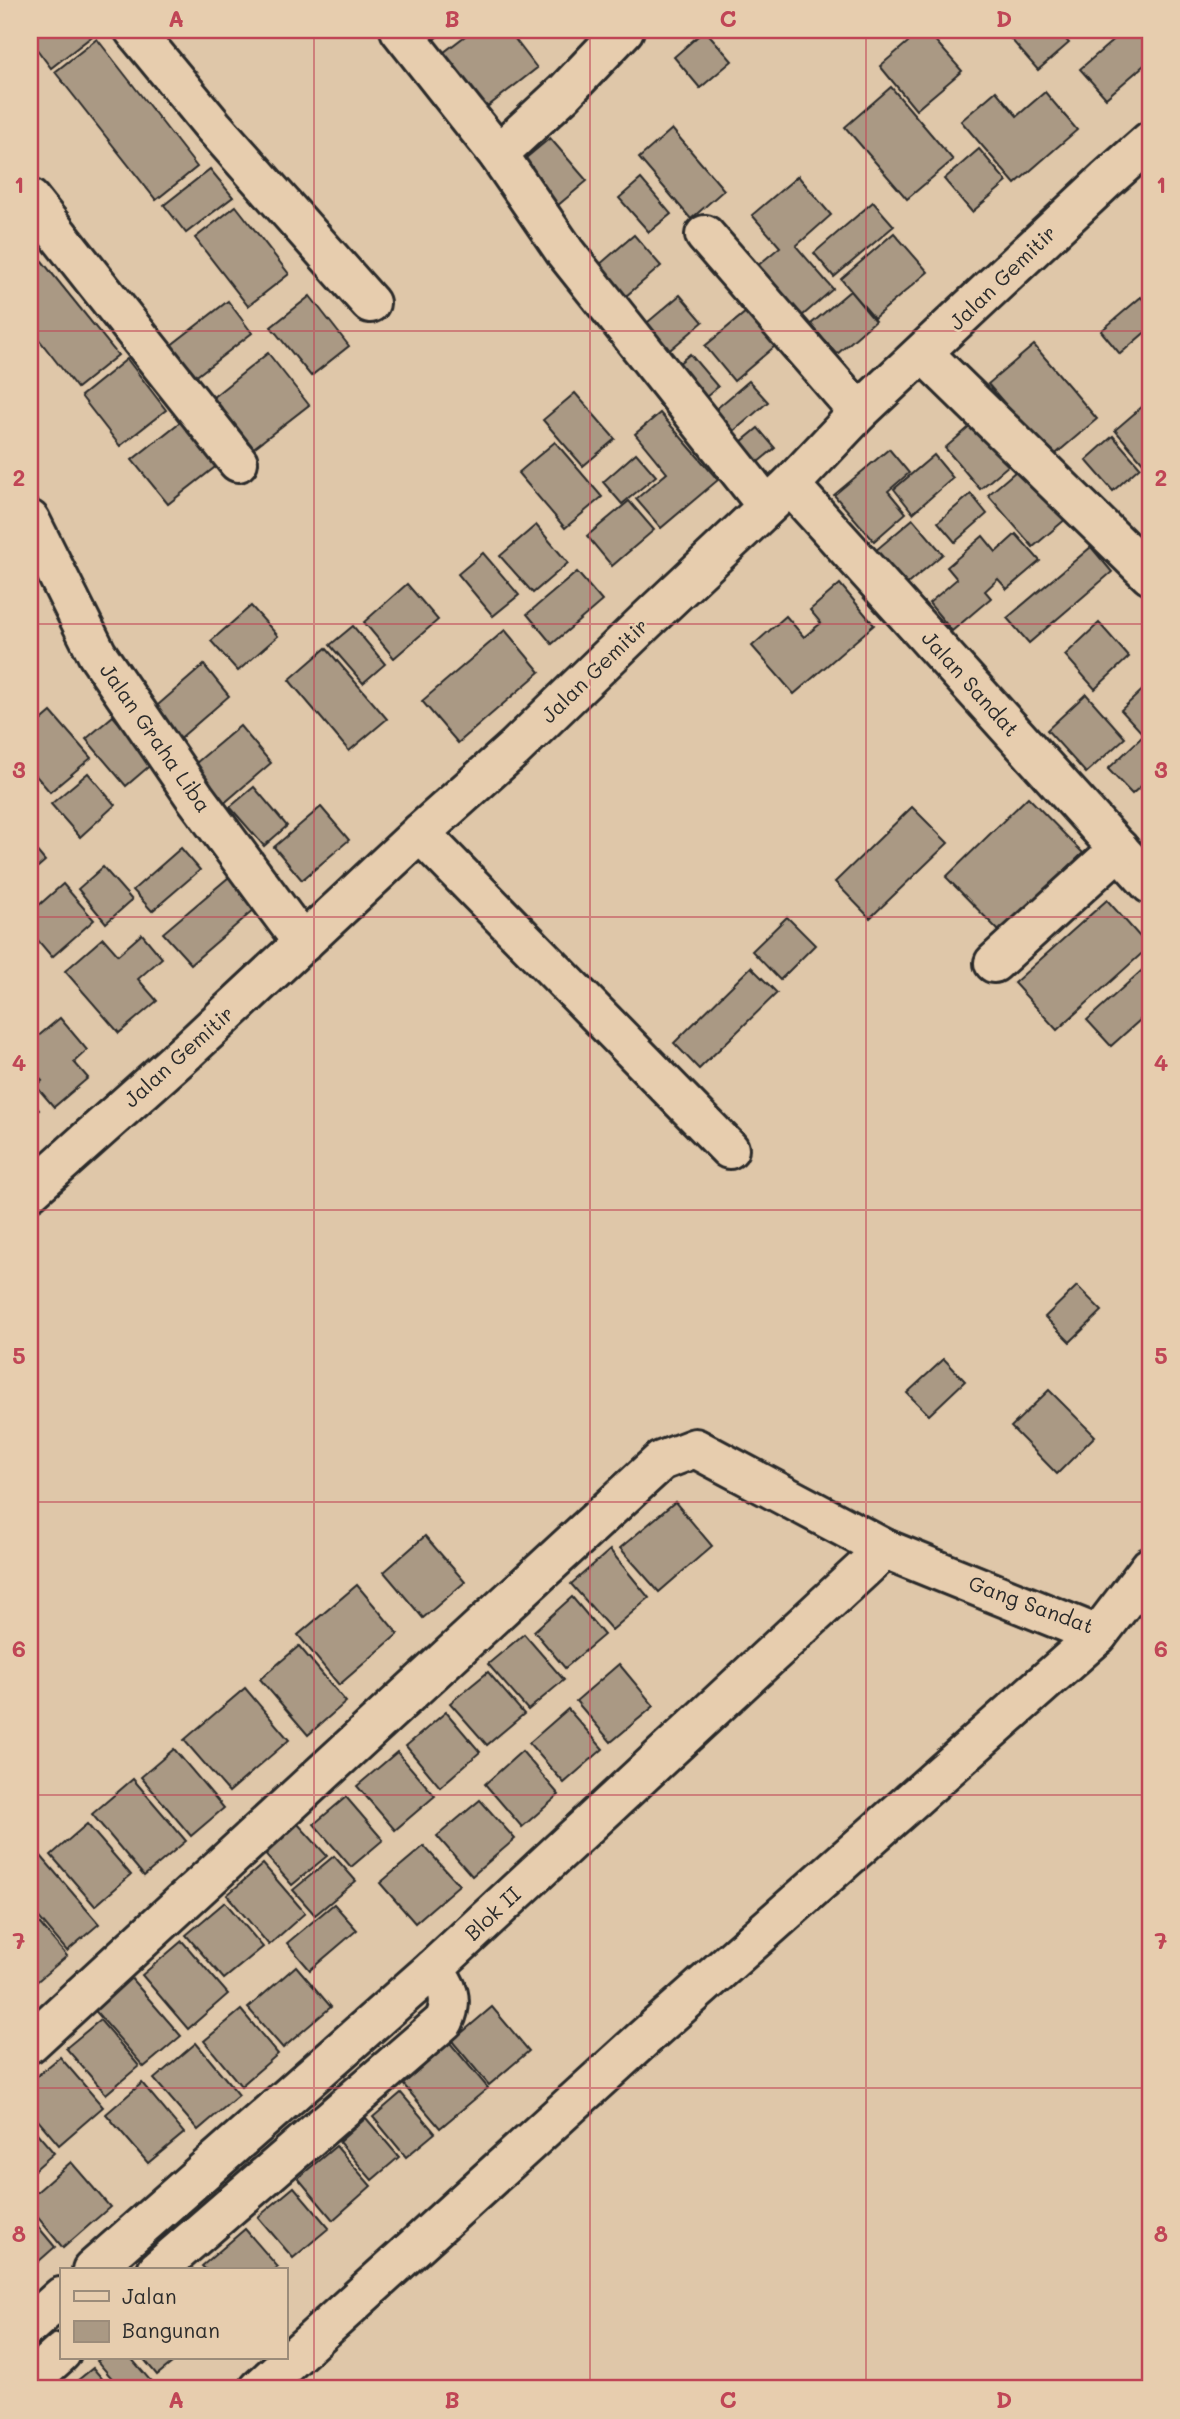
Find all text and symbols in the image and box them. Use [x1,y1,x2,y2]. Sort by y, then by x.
text: A [168,3,184,33]
text: B [444,3,460,33]
text: C [719,3,737,33]
text: D [996,3,1012,33]
text: 1 [14,169,24,199]
text: 1 [1156,169,1166,199]
street label: Jalan Gemitir [942,219,1061,335]
text: 2 [13,462,25,492]
text: 2 [1155,462,1167,492]
street label: Jalan Gemitir [534,612,653,728]
street label: Jalan Sandat [916,624,1026,742]
street label: Jalan Graha Liba [95,657,218,817]
text: 3 [12,754,26,784]
text: 3 [1154,754,1168,784]
street label: Jalan Gemitir [117,999,239,1113]
text: 4 [12,1047,26,1077]
text: 4 [1154,1047,1168,1077]
text: 5 [12,1340,26,1370]
text: 5 [1154,1340,1168,1370]
street label: Gang Sandat [965,1568,1098,1639]
text: 6 [12,1633,26,1663]
text: 6 [1154,1633,1168,1663]
street label: Blok II [458,1880,526,1946]
text: 7 [13,1925,26,1955]
text: 7 [1155,1925,1168,1955]
text: 8 [12,2218,26,2248]
text: 8 [1154,2218,1168,2248]
legend [60,2268,287,2360]
text: Jalan [122,2282,177,2309]
text: Bangunan [122,2316,220,2343]
text: A [168,2384,184,2414]
text: B [444,2384,460,2414]
text: C [719,2384,737,2414]
text: D [996,2384,1012,2414]

